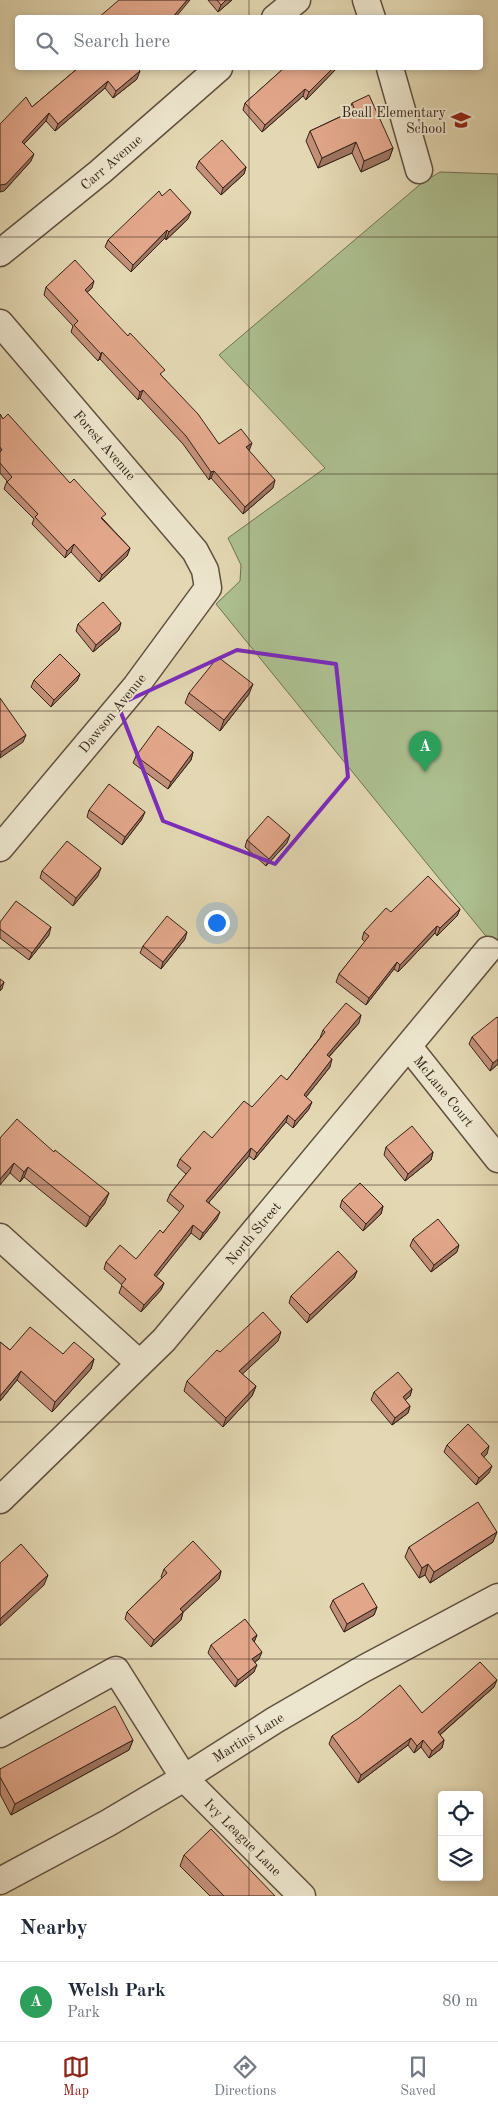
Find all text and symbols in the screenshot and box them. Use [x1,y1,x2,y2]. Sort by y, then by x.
search box [15,15,483,70]
icon: search [33,29,61,57]
text: Search here [73,33,170,52]
place label: Beall Elementary School [342,106,447,136]
school or university icon: Beall Elementary School [450,109,472,131]
street label: Carr Avenue [78,132,145,193]
street label: Forest Avenue [70,408,138,483]
street label: Dawson Avenue [77,671,149,756]
pin: A [409,731,441,772]
your location [204,910,230,936]
street label: McLane Court [411,1054,476,1130]
street label: North Street [224,1200,284,1268]
street label: Martins Lane [211,1710,287,1765]
map controls [438,1791,483,1881]
button: locate [438,1791,483,1836]
street label: Ivy League Lane [201,1796,284,1879]
button: layers [438,1836,483,1881]
text: Nearby [20,1918,88,1939]
text: Welsh Park [67,1982,166,2001]
text: A [30,1994,42,2010]
text: 80 m [442,1994,478,2010]
text: Park [67,2005,100,2021]
tab: Map [62,2053,90,2100]
tab: Directions [214,2053,276,2100]
tab: Saved [400,2053,436,2100]

